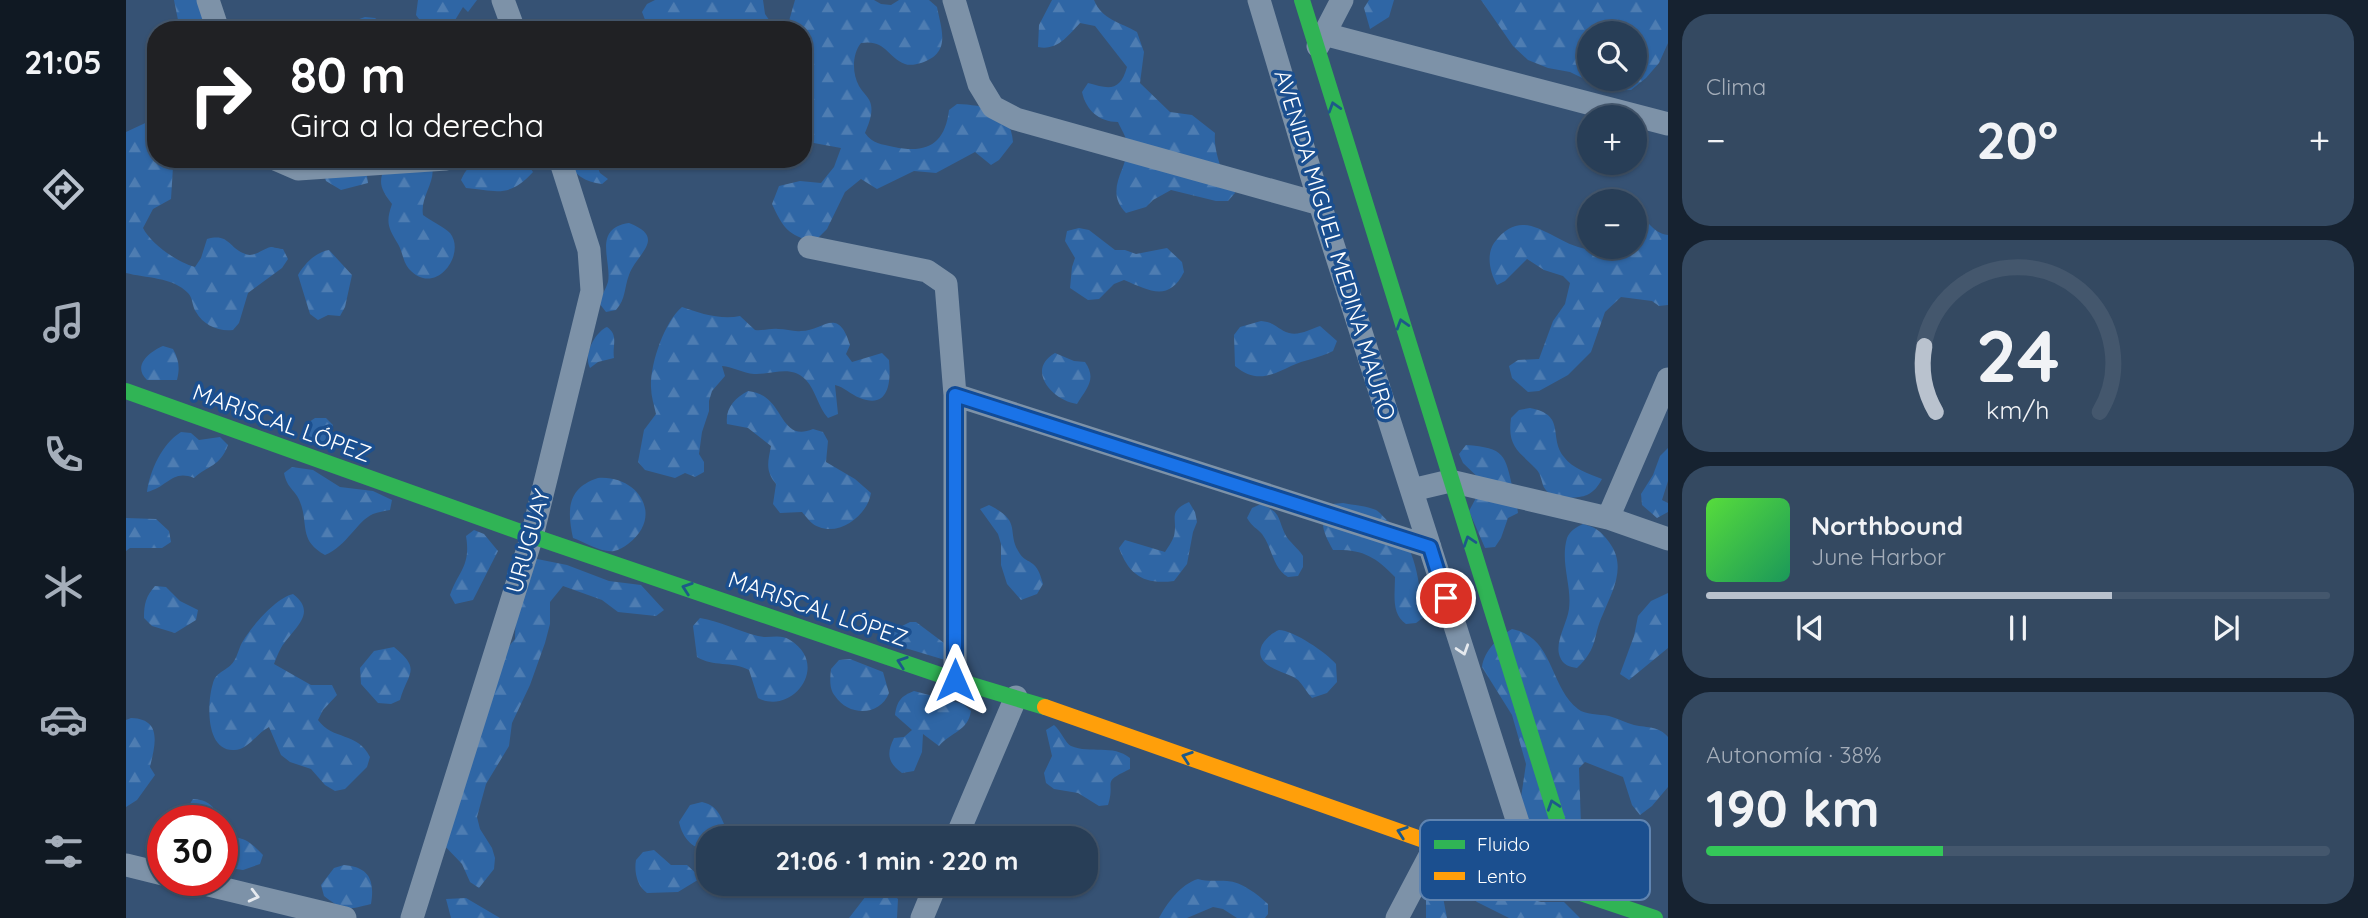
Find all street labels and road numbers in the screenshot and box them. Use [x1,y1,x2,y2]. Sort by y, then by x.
street label: AVENIDA MIGUEL MEDINA MAURO [1268,66,1403,424]
street label: MARISCAL LÓPEZ [189,377,375,468]
street label: URUGUAY [499,485,556,596]
street label: MARISCAL LÓPEZ [725,564,912,653]

